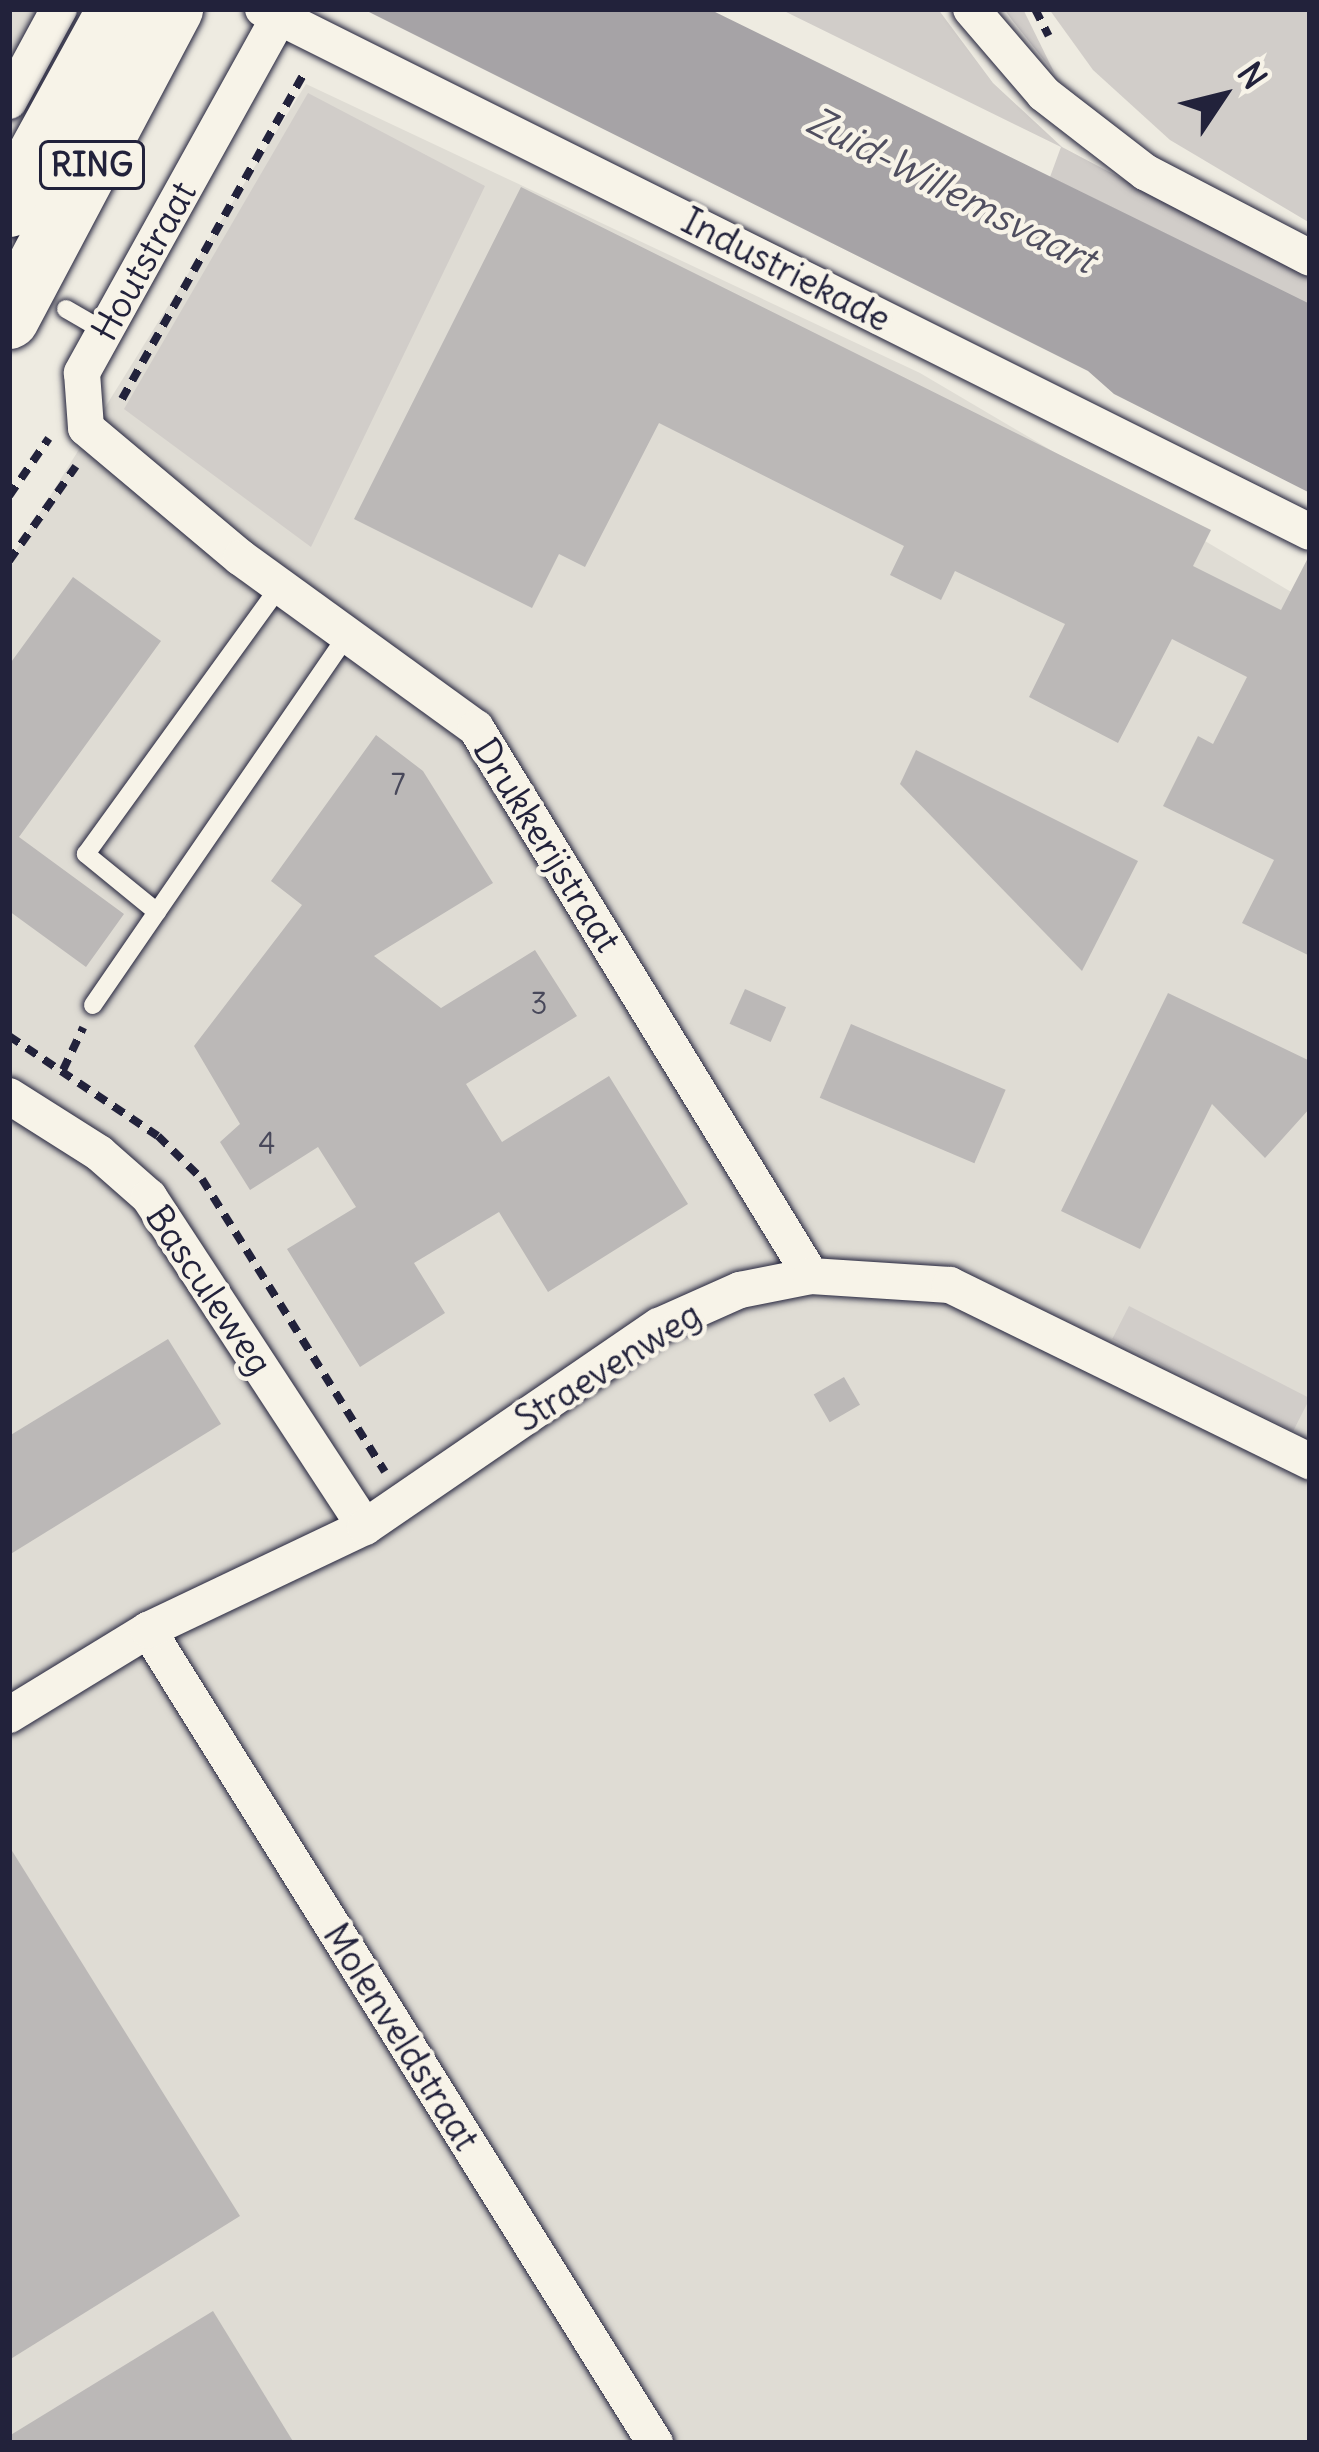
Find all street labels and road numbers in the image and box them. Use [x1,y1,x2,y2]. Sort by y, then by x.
road number: RING [38,138,146,192]
street label: Houtstraat [83,174,205,348]
street label: Industriekade [675,199,897,341]
street label: Drukkerijstraat [464,730,630,960]
street label: Basculeweg [137,1197,281,1383]
street label: Straevenweg [507,1293,709,1441]
street label: Molenveldstraat [314,1916,488,2158]

